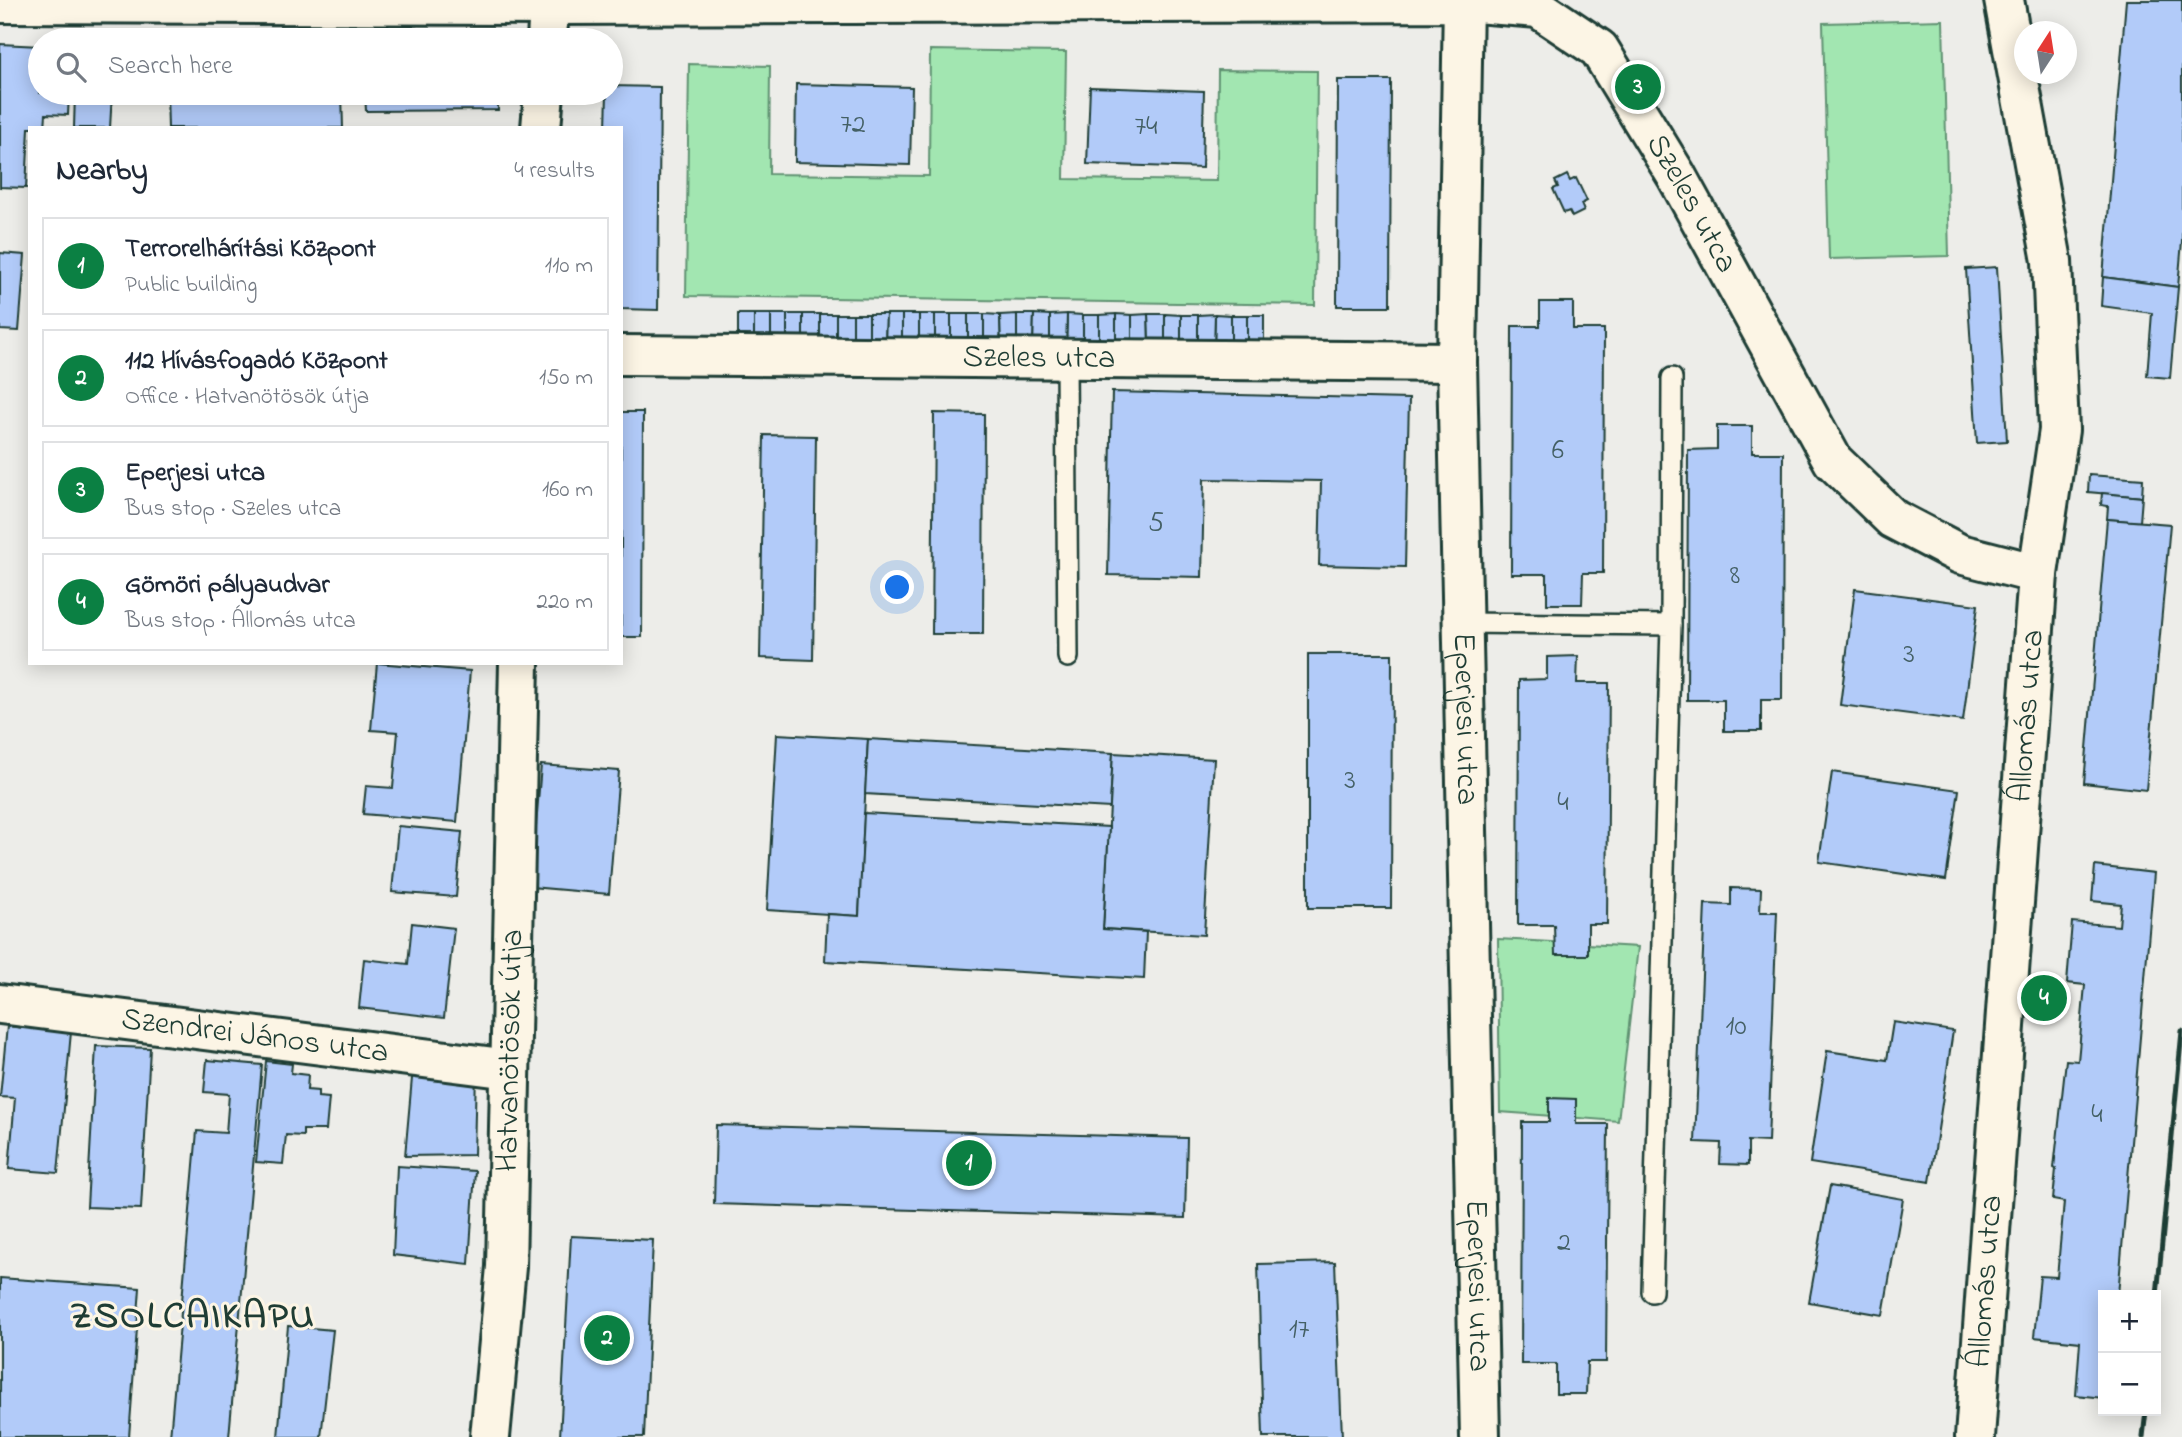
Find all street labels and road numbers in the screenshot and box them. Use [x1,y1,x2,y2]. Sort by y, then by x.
street label: Szeles utca [1633,125,1749,282]
street label: Szeles utca [962,334,1116,383]
street label: Állomás utca [1998,628,2057,804]
street label: Eperjesi utca [1439,632,1490,806]
street label: Hatvanötösök útja [485,929,537,1173]
street label: Szendrei János utca [118,996,391,1077]
street label: Állomás utca [1957,1193,2016,1369]
street label: Eperjesi utca [1451,1199,1502,1372]

